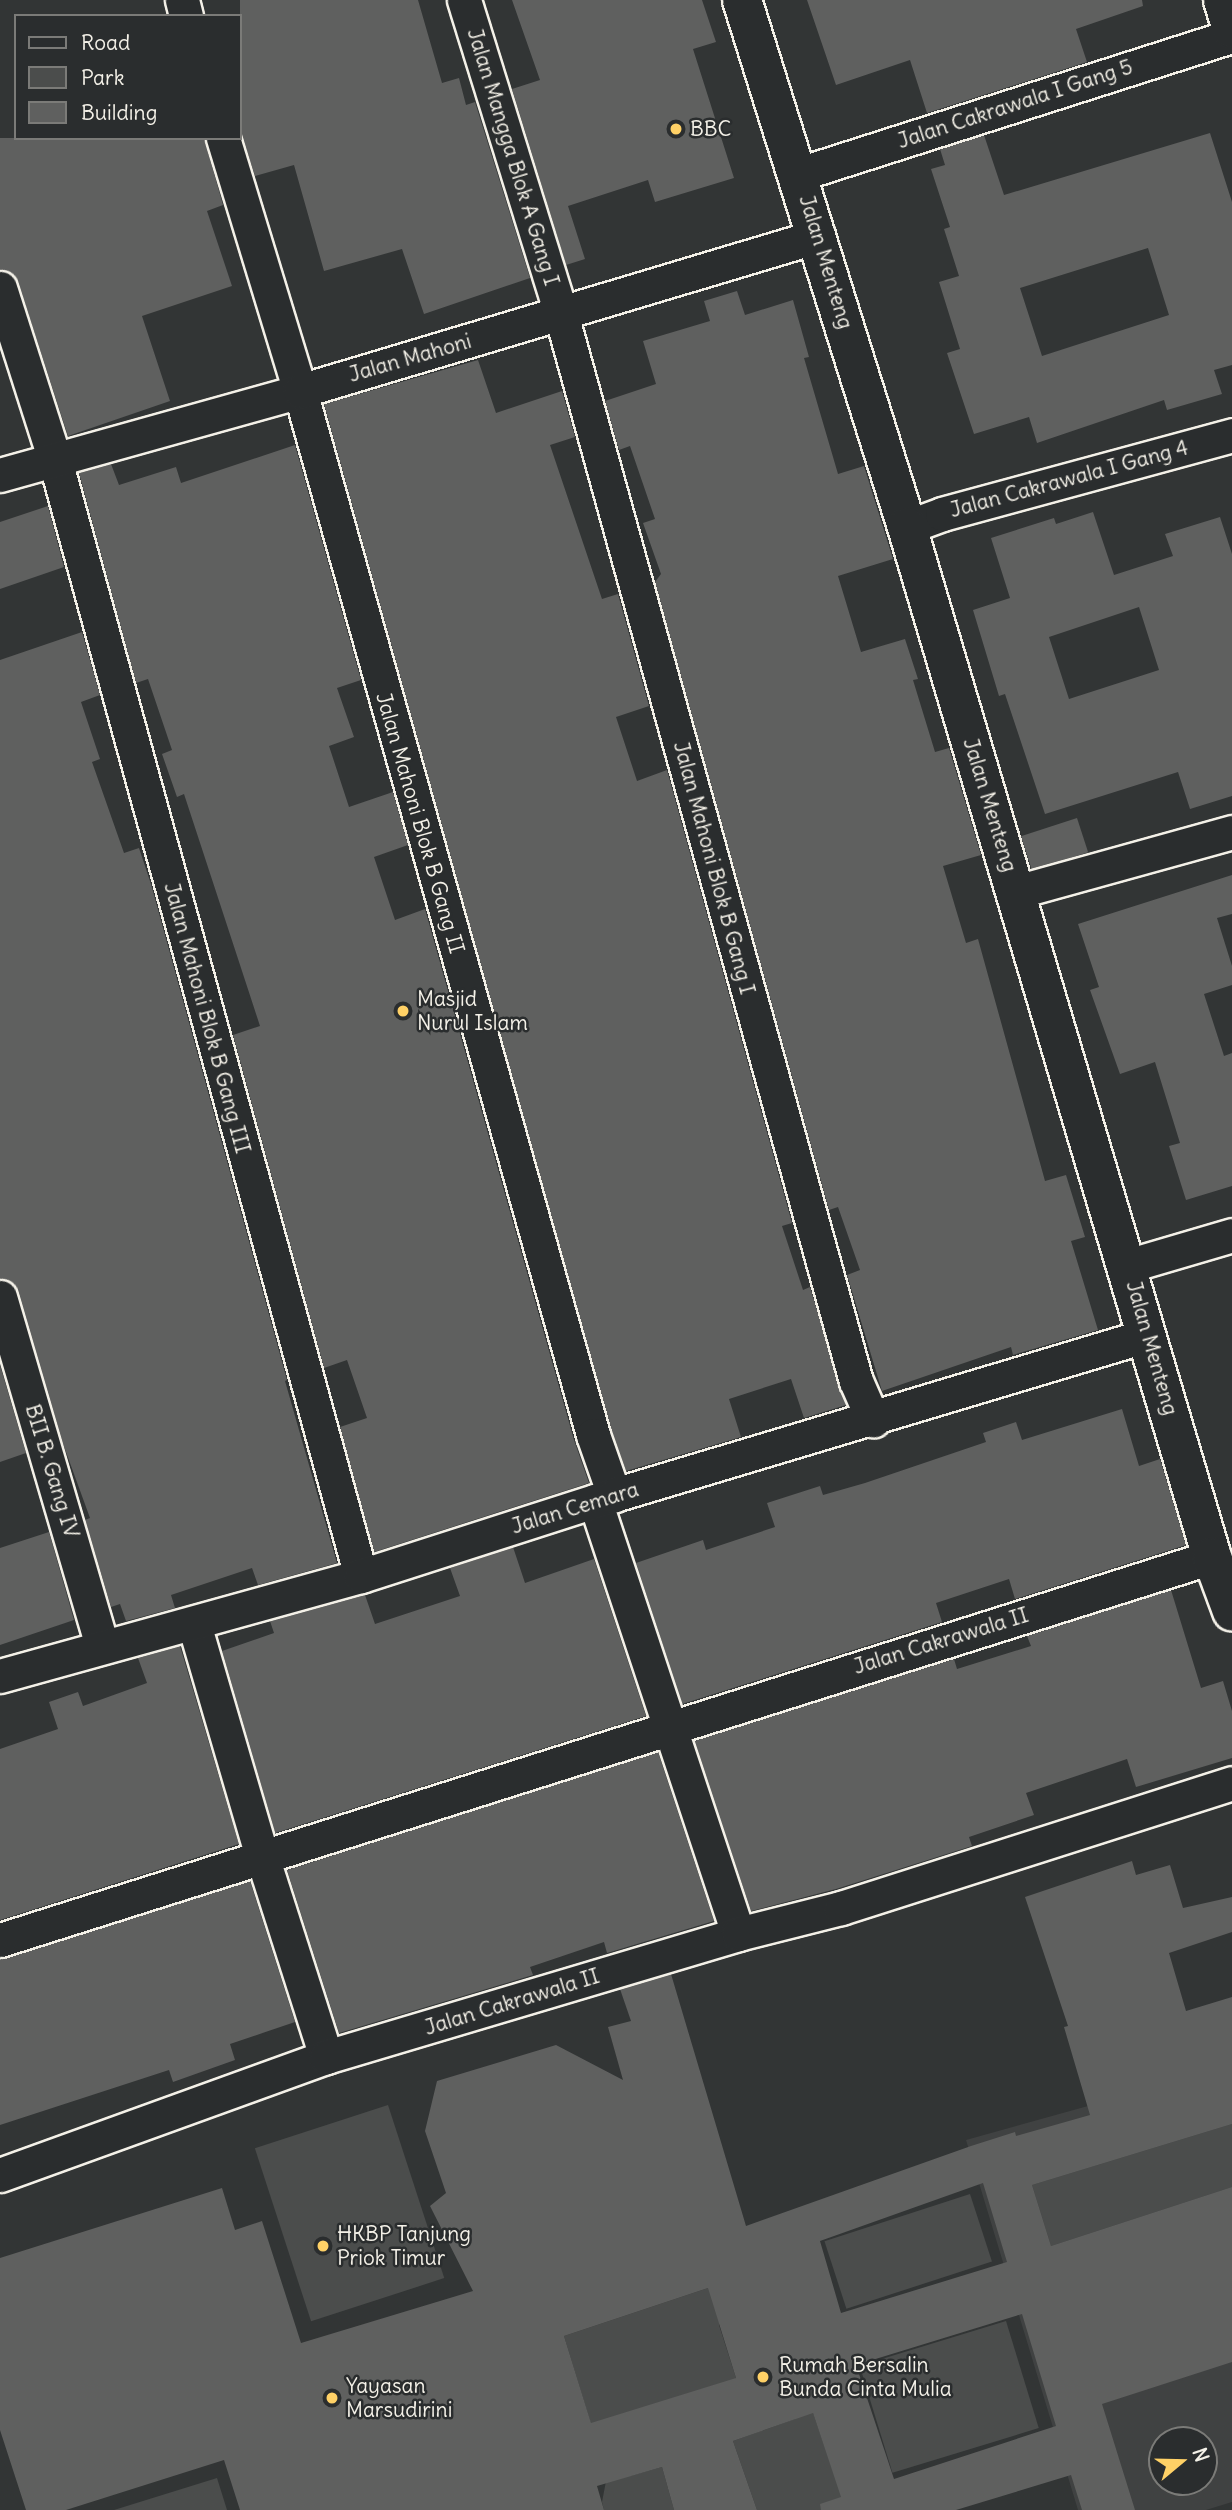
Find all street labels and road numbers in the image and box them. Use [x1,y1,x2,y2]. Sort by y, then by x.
street label: Jalan Mangga Blok A Gang I [462,25,564,289]
street label: Jalan Cakrawala I Gang 5 [894,54,1136,154]
street label: Jalan Menteng [794,192,858,332]
street label: Jalan Mahoni [346,329,474,387]
street label: Jalan Cakrawala I Gang 4 [947,435,1191,523]
street label: Jalan Mahoni Blok B Gang II [371,690,469,956]
street label: Jalan Menteng [958,735,1022,875]
street label: Jalan Mahoni Blok B Gang I [668,739,760,997]
street label: Jalan Mahoni Blok B Gang III [159,880,255,1156]
street label: Jalan Menteng [1121,1278,1183,1418]
street label: BII B. Gang IV [20,1401,84,1541]
street label: Jalan Cemara [508,1477,642,1539]
street label: Jalan Cakrawala II [850,1602,1032,1680]
street label: Jalan Cakrawala II [421,1963,603,2041]

